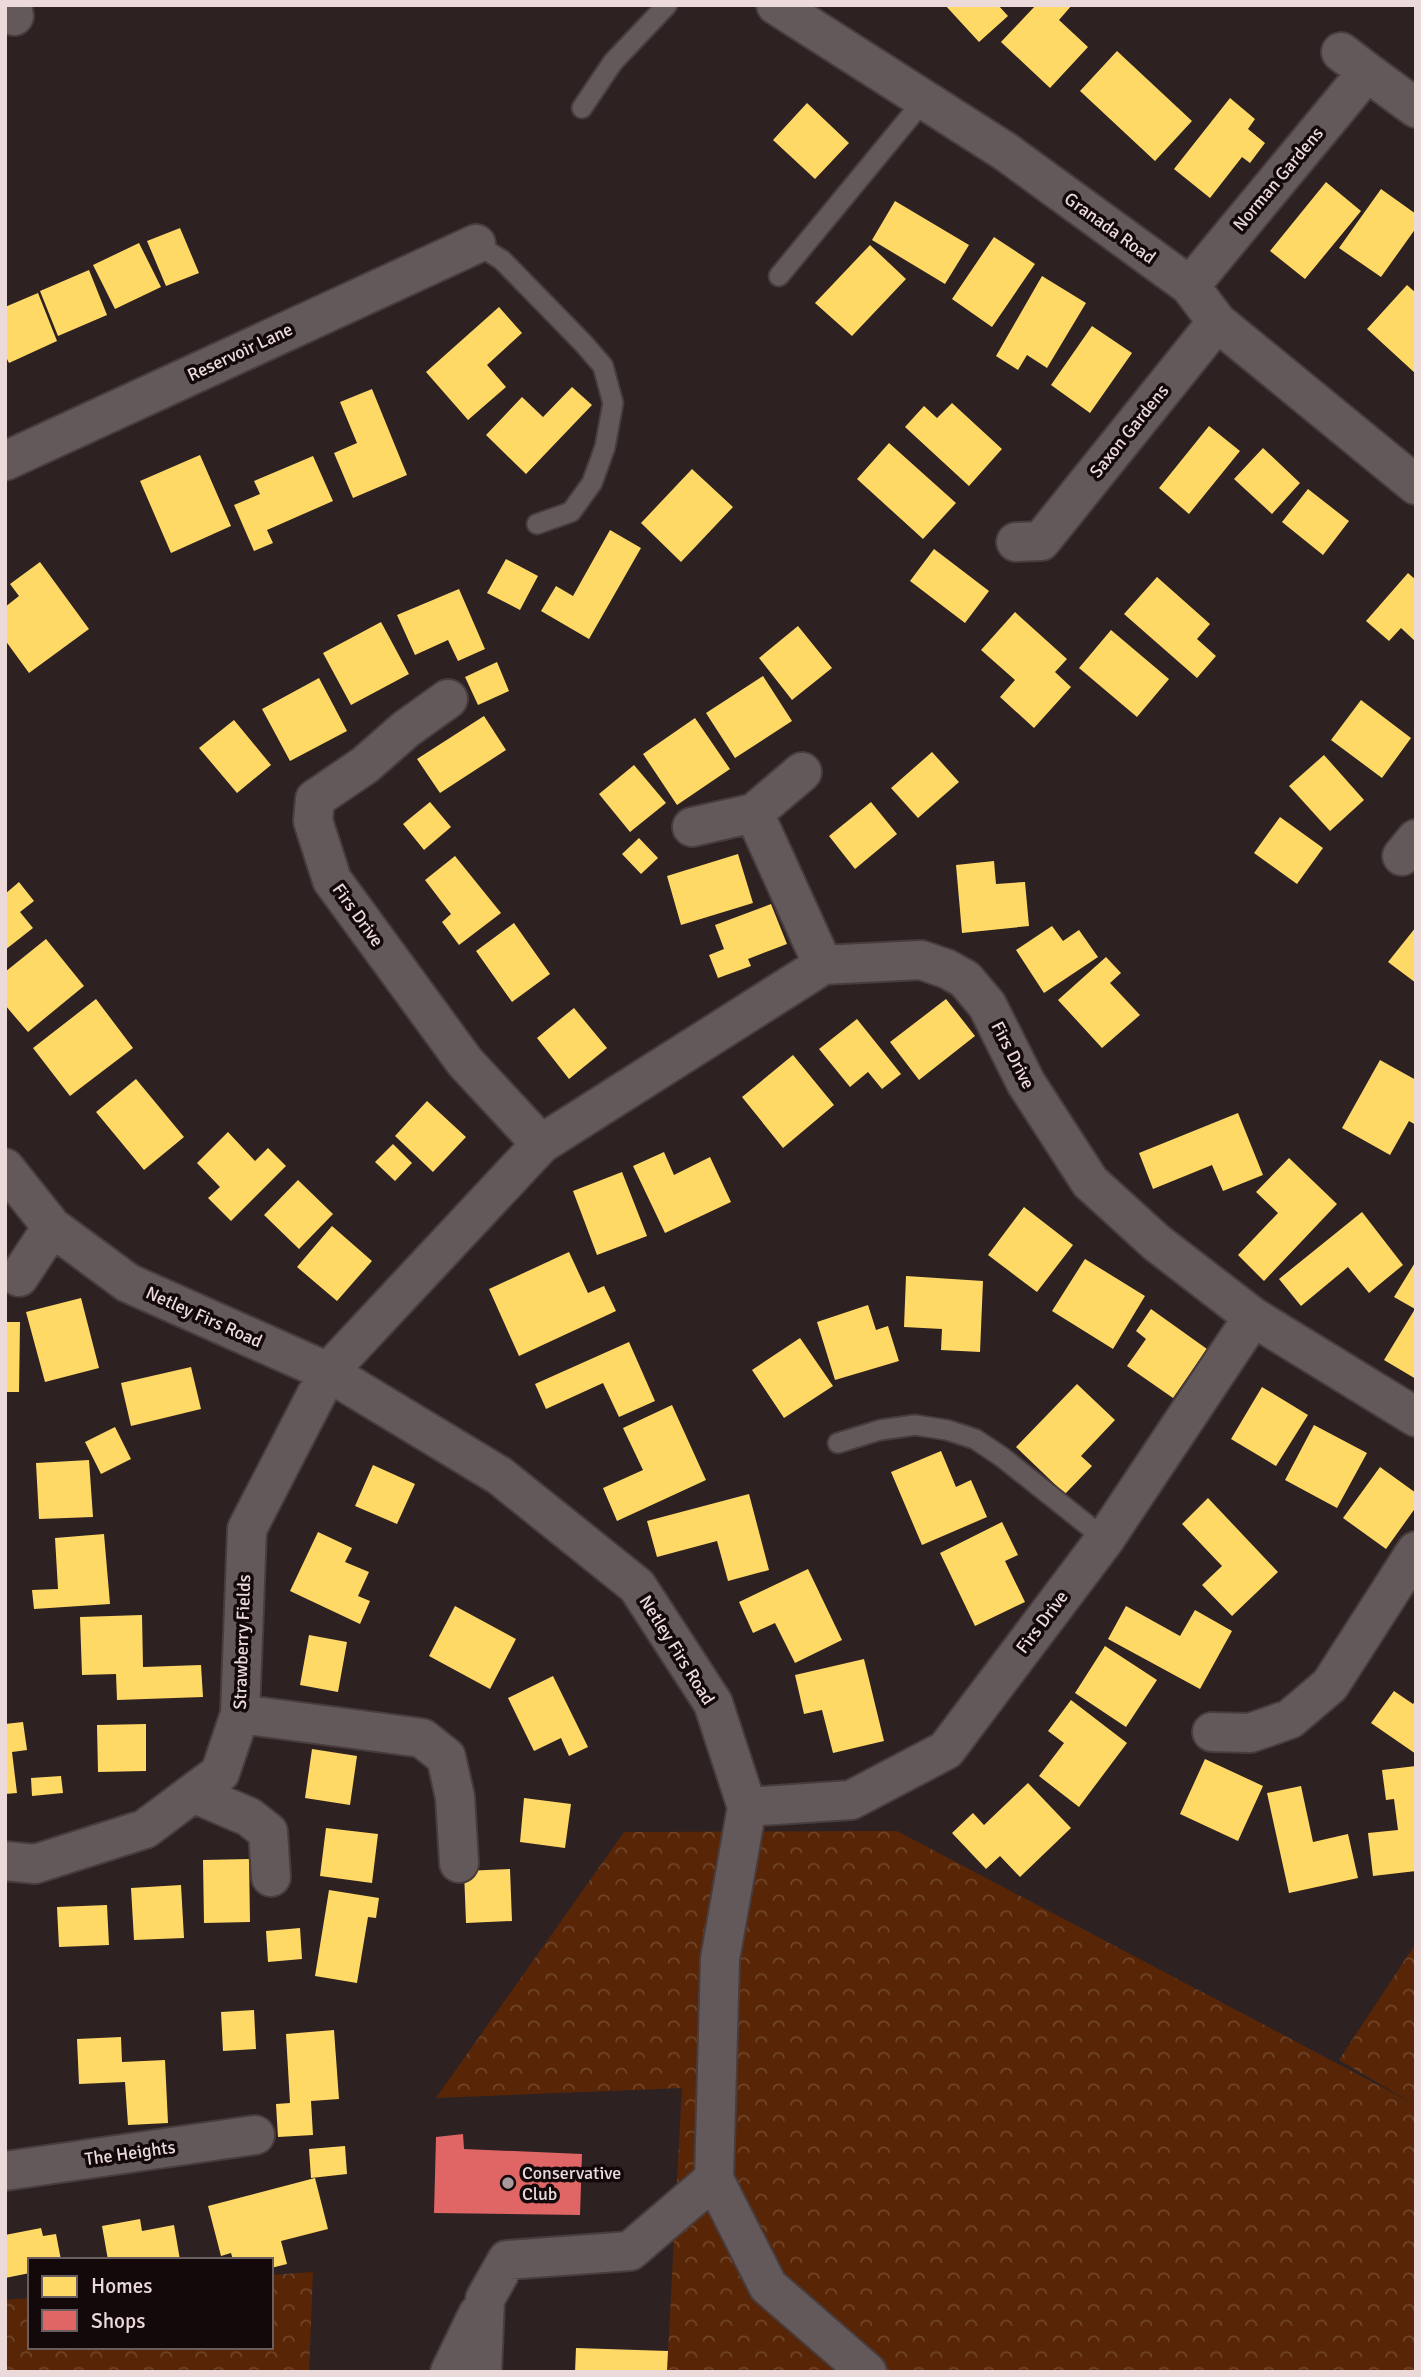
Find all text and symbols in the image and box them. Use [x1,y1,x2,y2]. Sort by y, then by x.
street label: Norman Gardens [1228,122,1328,235]
street label: Granada Road [1060,188,1160,268]
street label: Reservoir Lane [184,318,296,386]
street label: Saxon Gardens [1085,380,1173,482]
street label: Firs Drive [328,879,388,951]
street label: Firs Drive [987,1017,1039,1093]
street label: Netley Firs Road [142,1282,266,1352]
street label: Strawberry Fields [229,1574,255,1710]
street label: Firs Drive [1011,1586,1073,1658]
street label: Netley Firs Road [635,1591,719,1709]
street label: The Heights [83,2136,177,2170]
place label: Conservative Club [522,2162,621,2205]
marker: Conservative Club [500,2175,516,2191]
legend [28,2258,273,2349]
text: Homes [91,2273,153,2299]
text: Shops [91,2308,145,2334]

